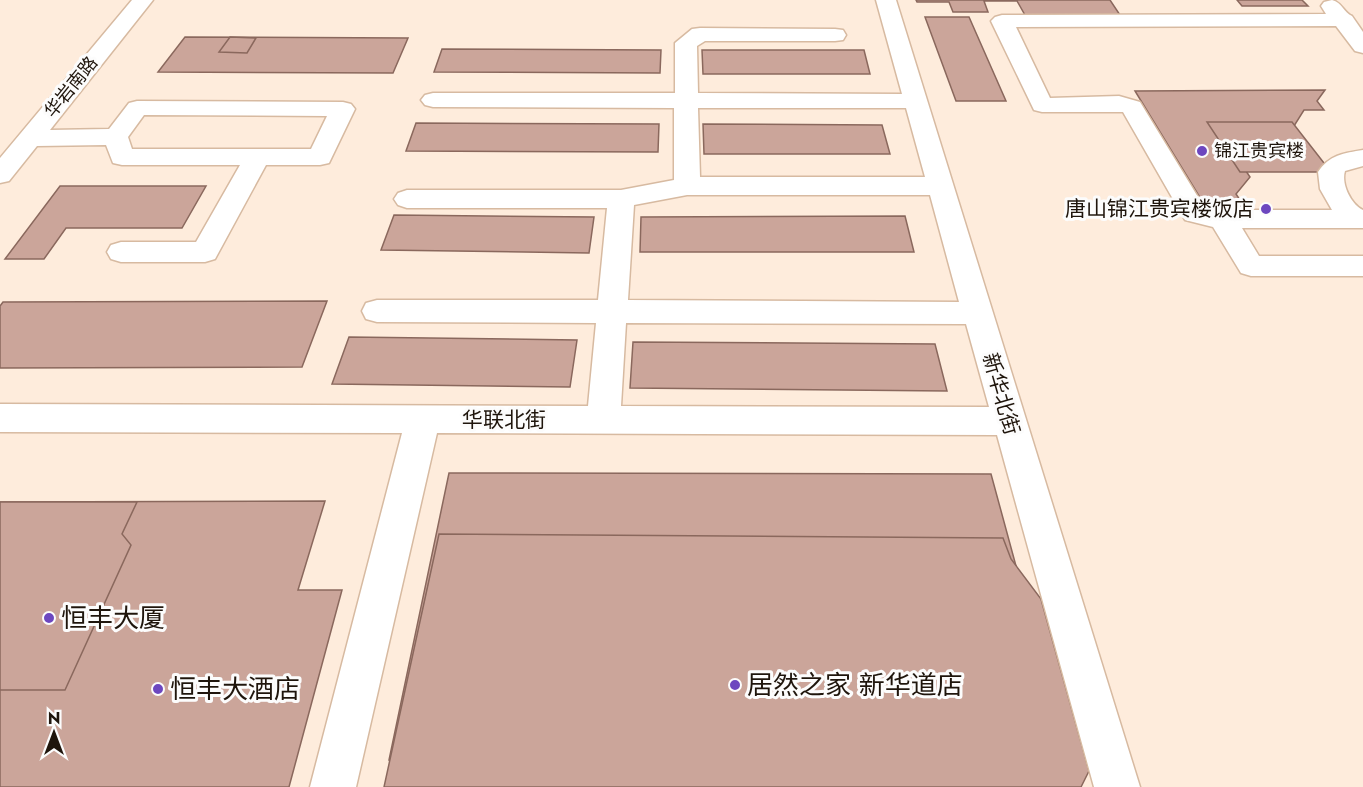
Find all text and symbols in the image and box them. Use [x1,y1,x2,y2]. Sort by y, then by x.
street label: 华岩南路 [38,51,104,123]
place label: 锦江贵宾楼 [1214,138,1304,164]
marker: 锦江贵宾楼 [1195,144,1209,158]
place label: 唐山锦江贵宾楼饭店 [1065,194,1254,224]
marker: 唐山锦江贵宾楼饭店 [1259,202,1273,216]
street label: 新华北街 [975,349,1027,439]
street label: 华联北街 [462,405,546,435]
place label: 恒丰大厦 [61,599,165,637]
marker: 恒丰大厦 [42,611,56,625]
place label: 居然之家 新华道店 [747,666,963,704]
place label: 恒丰大酒店 [170,670,300,708]
marker: 居然之家 新华道店 [728,678,742,692]
marker: 恒丰大酒店 [151,682,165,696]
north arrow [24,703,84,763]
text: N [48,707,60,730]

